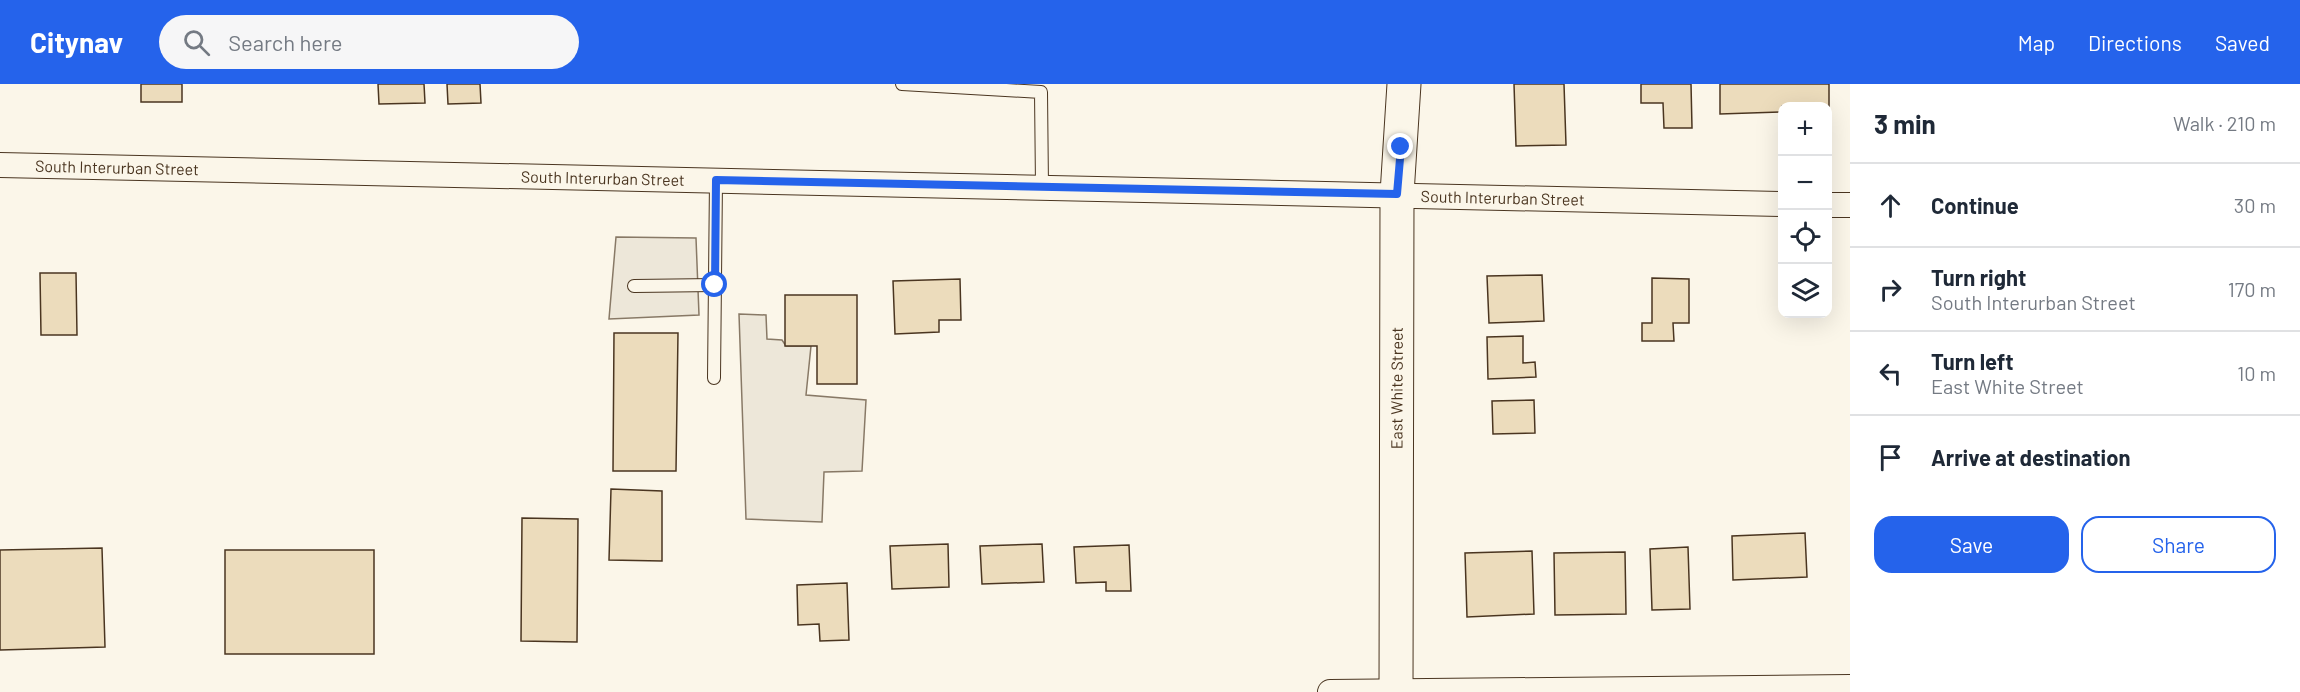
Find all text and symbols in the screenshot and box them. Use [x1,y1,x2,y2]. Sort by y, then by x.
search box [159,15,579,69]
text: Citynav [30,25,123,59]
icon: search [180,26,213,59]
text: Search here [228,29,343,55]
text: Map [2018,30,2055,55]
text: Directions [2088,30,2182,55]
text: Saved [2215,30,2270,55]
map controls [1778,102,1832,318]
button: + [1778,102,1832,156]
text: 3 min [1874,108,1936,139]
text: Walk · 210 m [2173,111,2276,135]
route end [1387,133,1413,159]
street label: South Interurban Street [35,156,199,178]
button: − [1778,156,1832,210]
street label: South Interurban Street [521,166,685,189]
street label: South Interurban Street [1420,186,1585,209]
icon: ahead [1874,189,1907,222]
text: Continue [1931,192,2019,218]
text: 30 m [2234,193,2276,217]
button: locate [1778,210,1832,264]
button: layers [1778,264,1832,318]
text: Turn right [1931,264,2026,290]
route start [701,271,727,297]
icon: right [1874,273,1907,306]
text: 170 m [2228,277,2276,301]
text: South Interurban Street [1931,290,2136,314]
street label: East White Street [1386,327,1406,449]
text: Turn left [1931,348,2014,374]
icon: left [1874,357,1907,390]
text: 10 m [2237,361,2276,385]
text: East White Street [1931,374,2084,398]
icon: arrive [1874,441,1907,474]
text: Arrive at destination [1931,444,2130,470]
button: Save [1874,516,2069,573]
button: Share [2081,516,2276,573]

